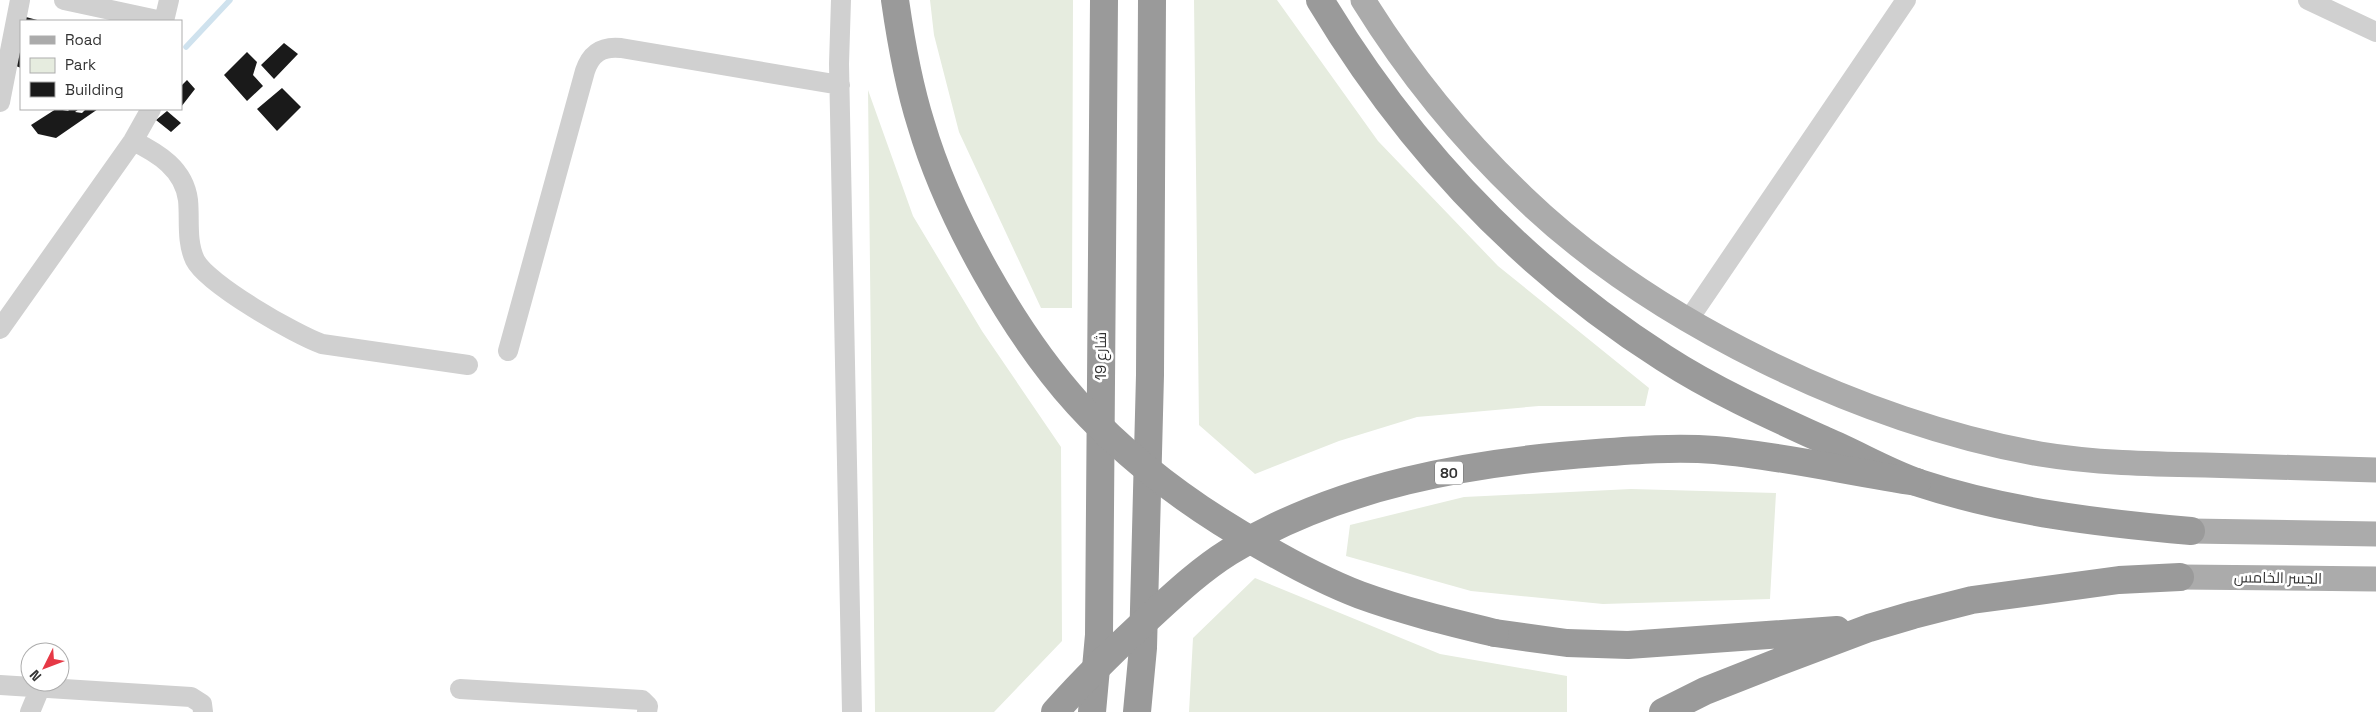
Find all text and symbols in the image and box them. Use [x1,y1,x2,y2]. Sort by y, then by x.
legend [20,20,182,110]
text: Road [65,30,102,49]
text: Park [65,55,96,74]
text: Building [65,80,124,99]
street label: شارع 19 [1091,332,1112,380]
road number: 80 [1435,462,1463,484]
street label: الجسر الخامس [2234,567,2322,589]
north arrow [20,642,70,692]
text: N [26,666,45,685]

